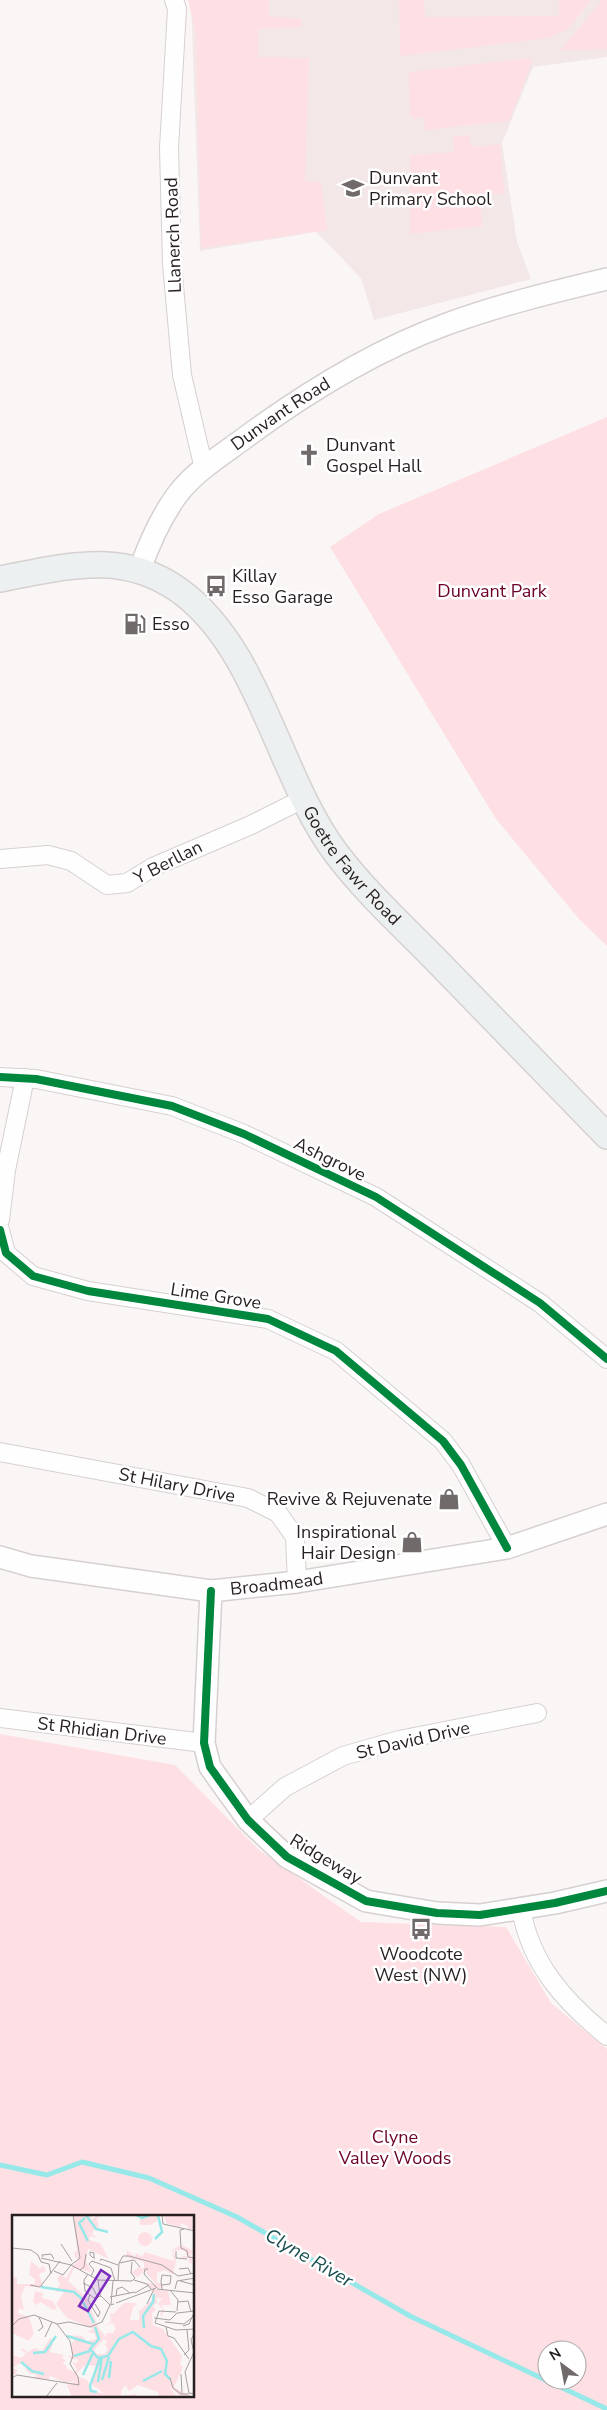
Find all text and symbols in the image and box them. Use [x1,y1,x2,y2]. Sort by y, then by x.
place label: Dunvant Primary School [369,166,492,211]
school or university icon: Dunvant Primary School [340,175,366,201]
street label: Llanerch Road [159,177,187,293]
street label: Dunvant Road [226,372,335,456]
place label: Dunvant Gospel Hall [326,433,422,478]
church icon: Dunvant Gospel Hall [296,442,322,468]
place label: Killay Esso Garage [232,564,333,609]
bus stop icon: Killay Esso Garage [203,573,229,599]
park label: Dunvant Park [437,579,548,603]
fuel station icon: Esso [122,611,148,637]
place label: Esso [152,612,190,636]
street label: Goetre Fawr Road [297,802,406,930]
street label: Y Berllan [129,835,206,890]
street label: Ashgrove [290,1131,370,1187]
street label: Lime Grove [169,1277,263,1315]
street label: St Hilary Drive [117,1462,237,1508]
shop icon: Revive & Rejuvenate [436,1486,462,1512]
place label: Revive & Rejuvenate [267,1487,432,1511]
place label: Inspirational Hair Design [296,1520,397,1565]
shop icon: Inspirational Hair Design [399,1529,425,1555]
street label: Broadmead [229,1566,325,1601]
street label: St Rhidian Drive [36,1711,168,1751]
street label: St David Drive [354,1715,472,1765]
street label: Ridgeway [285,1828,367,1890]
bus stop icon: Woodcote West (NW) [408,1916,434,1942]
place label: Woodcote West (NW) [375,1942,467,1987]
park label: Clyne Valley Woods [338,2125,451,2170]
inset map [12,2215,195,2398]
water label: Clyne River [260,2222,359,2294]
north arrow [537,2340,587,2390]
text: N [546,2344,565,2365]

